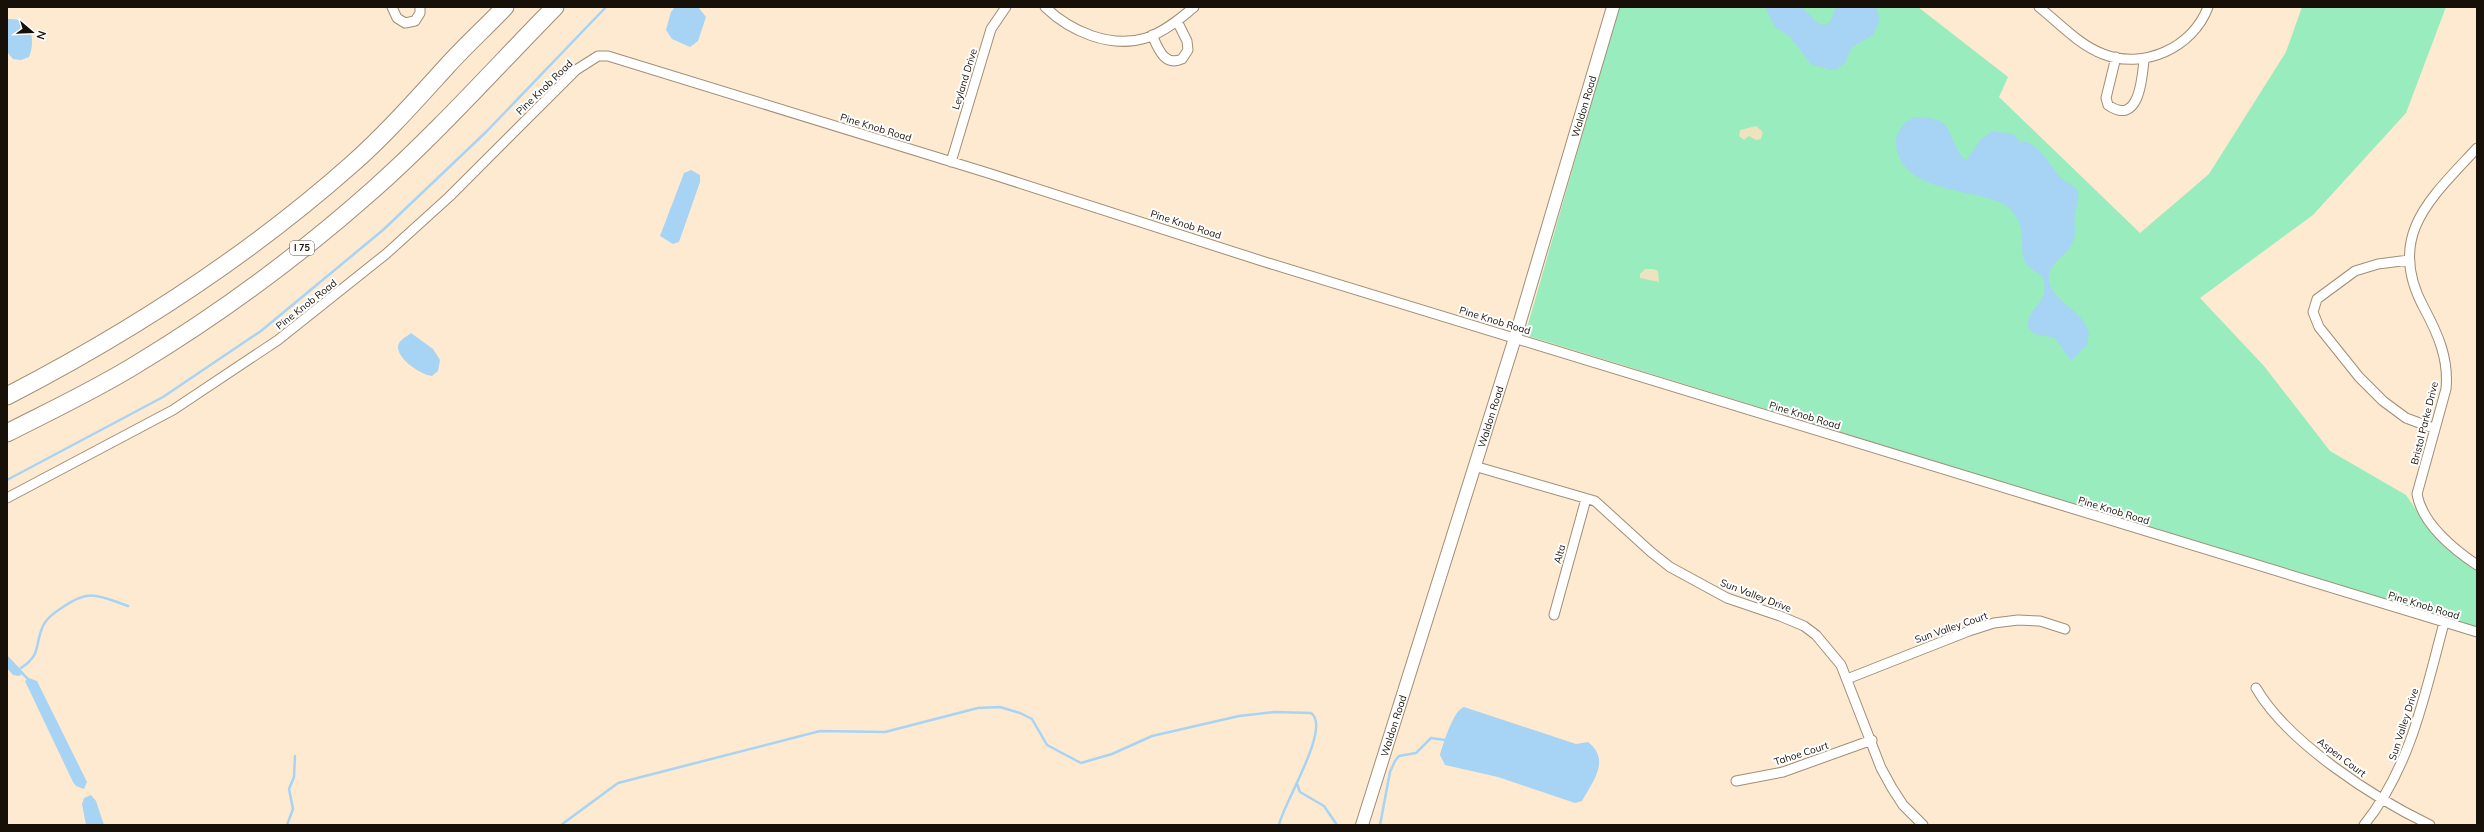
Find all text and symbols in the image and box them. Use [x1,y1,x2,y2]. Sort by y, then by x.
north arrow [12,12,52,52]
text: N [33,29,49,41]
street label: Leyland Drive [949,47,980,111]
street label: Pine Knob Road [513,57,575,118]
street label: Waldon Road [1569,74,1599,139]
street label: Pine Knob Road [839,110,913,144]
street label: Pine Knob Road [1149,207,1223,242]
road number: I 75 [290,241,314,255]
street label: Pine Knob Road [273,277,339,332]
street label: Pine Knob Road [1458,303,1532,337]
street label: Bristol Parke Drive [2408,380,2441,466]
street label: Waldon Road [1475,384,1507,449]
street label: Pine Knob Road [1768,398,1842,432]
street label: Pine Knob Road [2077,493,2151,527]
street label: Alta [1551,543,1568,565]
street label: Sun Valley Drive [1718,576,1793,615]
street label: Pine Knob Road [2387,588,2461,622]
street label: Sun Valley Court [1913,609,1990,646]
street label: Sun Valley Drive [2386,686,2421,762]
street label: Waldon Road [1378,694,1409,758]
street label: Aspen Court [2315,735,2369,780]
street label: Tahoe Court [1772,738,1830,768]

